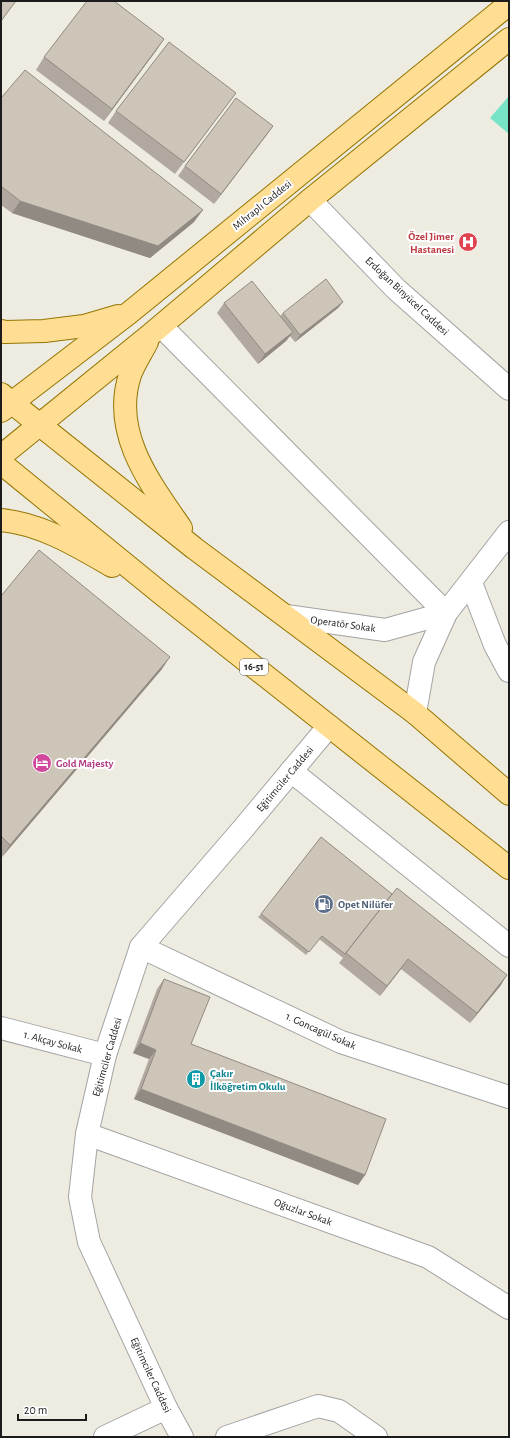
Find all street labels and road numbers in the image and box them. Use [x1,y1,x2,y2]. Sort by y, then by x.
street label: Mihraplı Caddesi [230,178,294,232]
street label: Erdoğan Binyücel Caddesi [363,255,451,337]
street label: Operatör Sokak [310,614,376,634]
road number: 16-51 [240,659,268,675]
street label: Eğitimciler Caddesi [254,744,316,814]
street label: 1. Goncagül Sokak [284,1011,358,1051]
street label: Eğitimciler Caddesi [90,1016,124,1098]
street label: 1. Akçay Sokak [23,1029,83,1055]
street label: Oğuzlar Sokak [273,1196,333,1228]
street label: Eğitimciler Caddesi [129,1336,173,1414]

